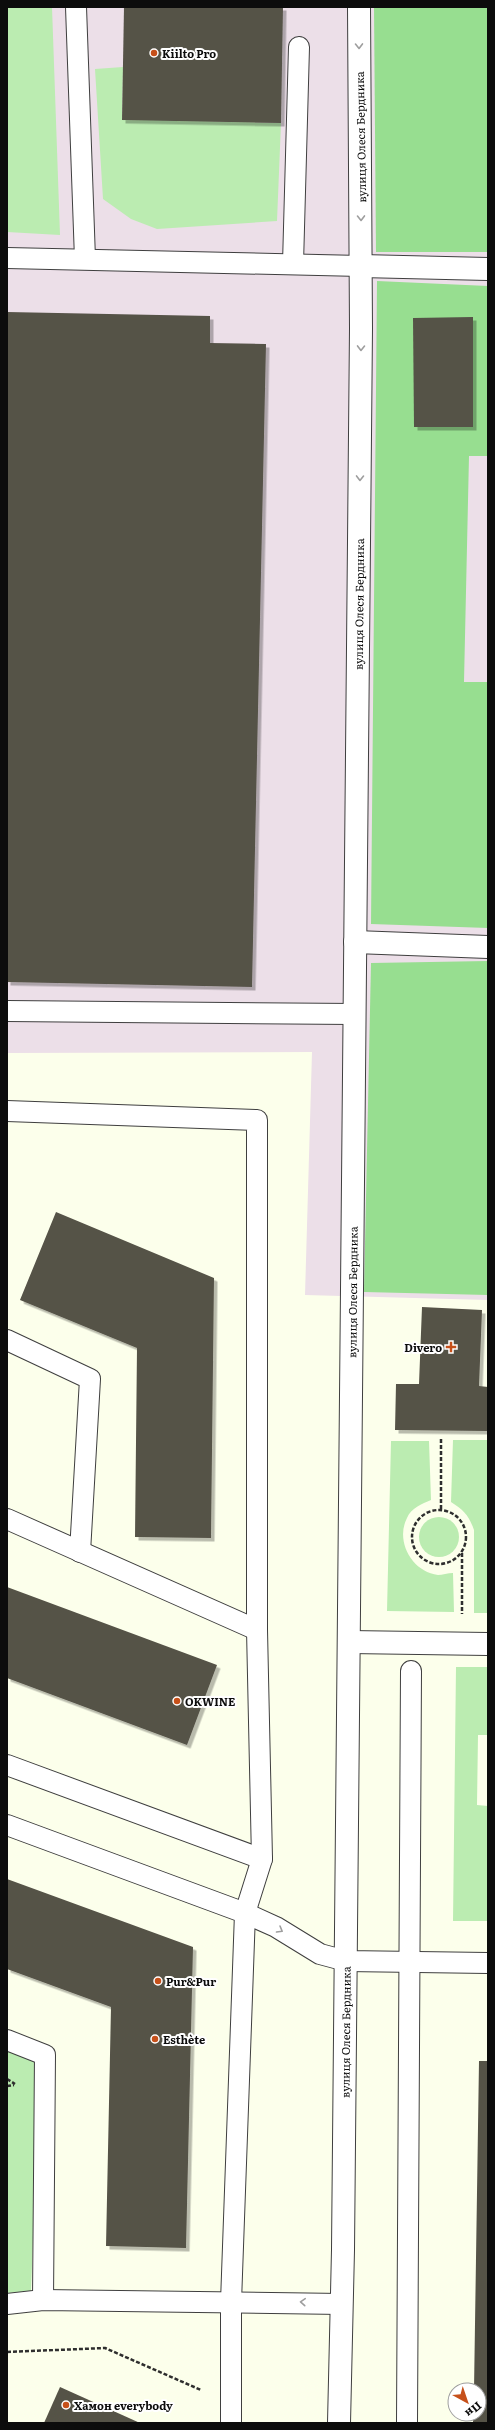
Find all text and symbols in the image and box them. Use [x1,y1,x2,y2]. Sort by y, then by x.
one-way arrow [355,43,363,49]
place label: Kiilto Pro [162,45,216,61]
marker: Kiilto Pro [149,48,159,58]
street label: вулиця Олеся Бердника [351,71,369,203]
one-way arrow [357,215,365,221]
one-way arrow [357,345,365,351]
one-way arrow [356,475,364,481]
street label: вулиця Олеся Бердника [350,538,367,670]
street label: вулиця Олеся Бердника [343,1226,361,1358]
place label: Divero [404,1339,442,1355]
marker: Divero [445,1341,457,1353]
place label: OKWINE [185,1693,235,1709]
marker: OKWINE [172,1696,182,1706]
one-way arrow [276,1925,283,1932]
street label: вулиця Олеся Бердника [336,1966,354,2098]
place label: Pur&Pur [166,1973,216,1989]
marker: Pur&Pur [153,1976,163,1986]
place label: Esthète [163,2031,205,2047]
marker: Esthète [150,2034,160,2044]
one-way arrow [300,2298,306,2307]
north arrow [447,2382,487,2422]
place label: Хамон everybody [74,2397,173,2413]
text: Пн [462,2399,486,2422]
marker: Хамон everybody [61,2400,71,2410]

